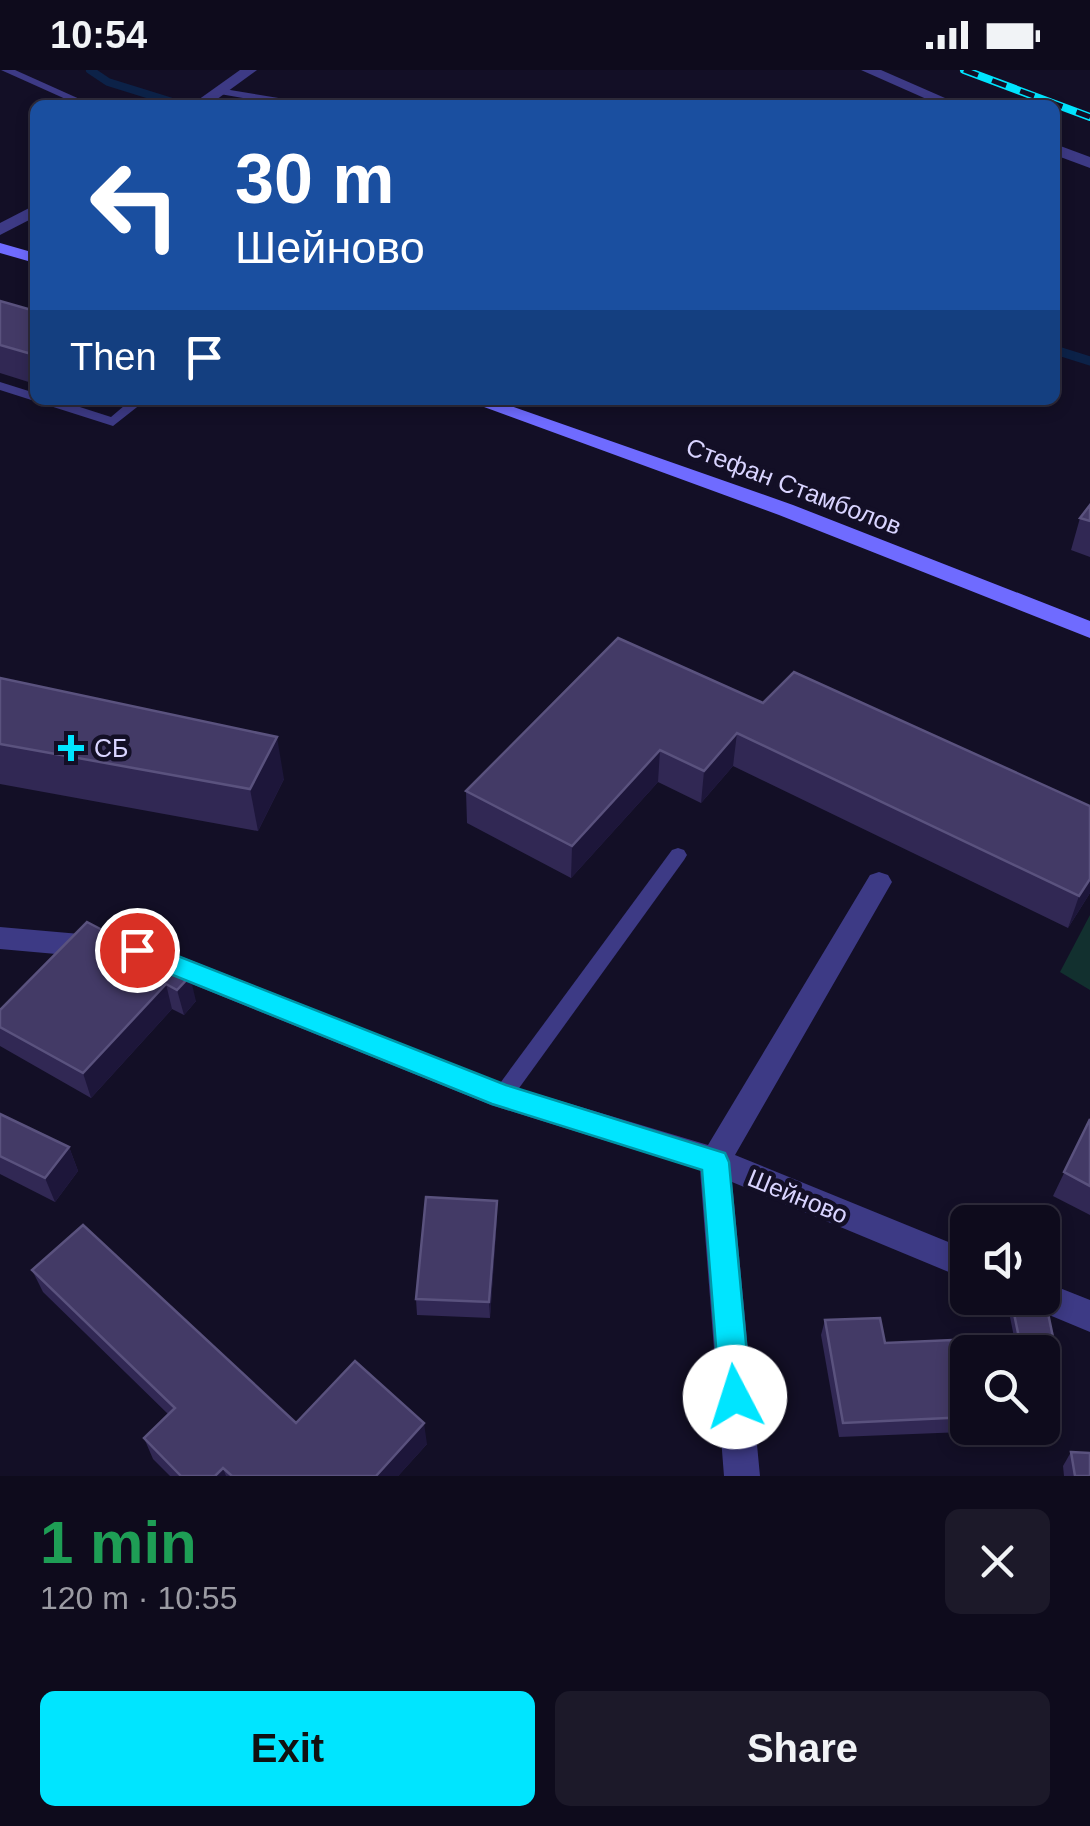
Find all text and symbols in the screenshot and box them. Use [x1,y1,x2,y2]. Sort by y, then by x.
text: 10:54 [50,14,147,56]
icon: left [70,140,200,270]
text: 30 m [235,140,395,218]
text: Шейново [235,222,425,273]
icon: arrive [177,330,232,385]
text: Then [70,336,157,378]
street label: Стефан Стамболов [682,432,906,540]
place label: СБ [94,734,128,762]
marker: СБ [58,735,84,761]
pin [95,908,180,993]
icon: arrive [110,923,165,978]
street label: Шейново [744,1163,852,1229]
map controls [950,1205,1060,1445]
button: sound [950,1205,1060,1315]
button: search [950,1335,1060,1445]
position arrow [683,1345,787,1449]
text: 1 min [40,1509,197,1576]
button: close [945,1509,1050,1614]
text: 120 m · 10:55 [40,1580,237,1616]
button: Exit [40,1691,535,1806]
button: Share [555,1691,1050,1806]

